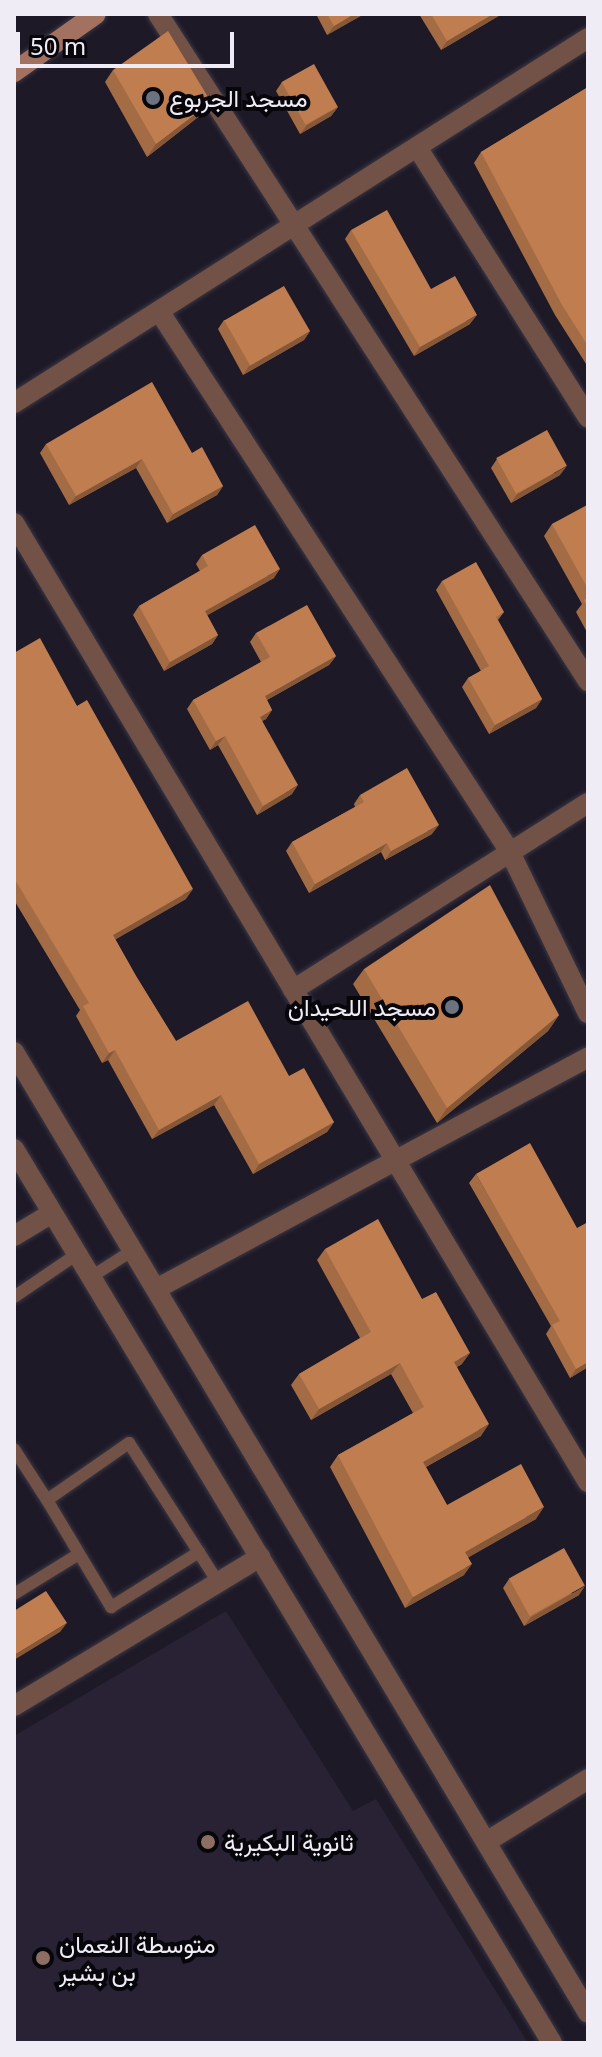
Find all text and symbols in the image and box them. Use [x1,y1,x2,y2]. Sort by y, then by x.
scale bar [20,16,238,66]
text: 50 m [30,29,86,62]
place label: مسجد الجربوع [169,84,308,112]
marker: مسجد الجربوع [144,89,162,107]
place label: مسجد اللحيدان [288,993,436,1021]
marker: مسجد اللحيدان [443,998,461,1016]
place label: ثانوية البكيرية [224,1828,354,1856]
marker: ثانوية البكيرية [199,1833,217,1851]
place label: متوسطة النعمان بن بشير [59,1930,215,1986]
marker: متوسطة النعمان بن بشير [34,1949,52,1967]

